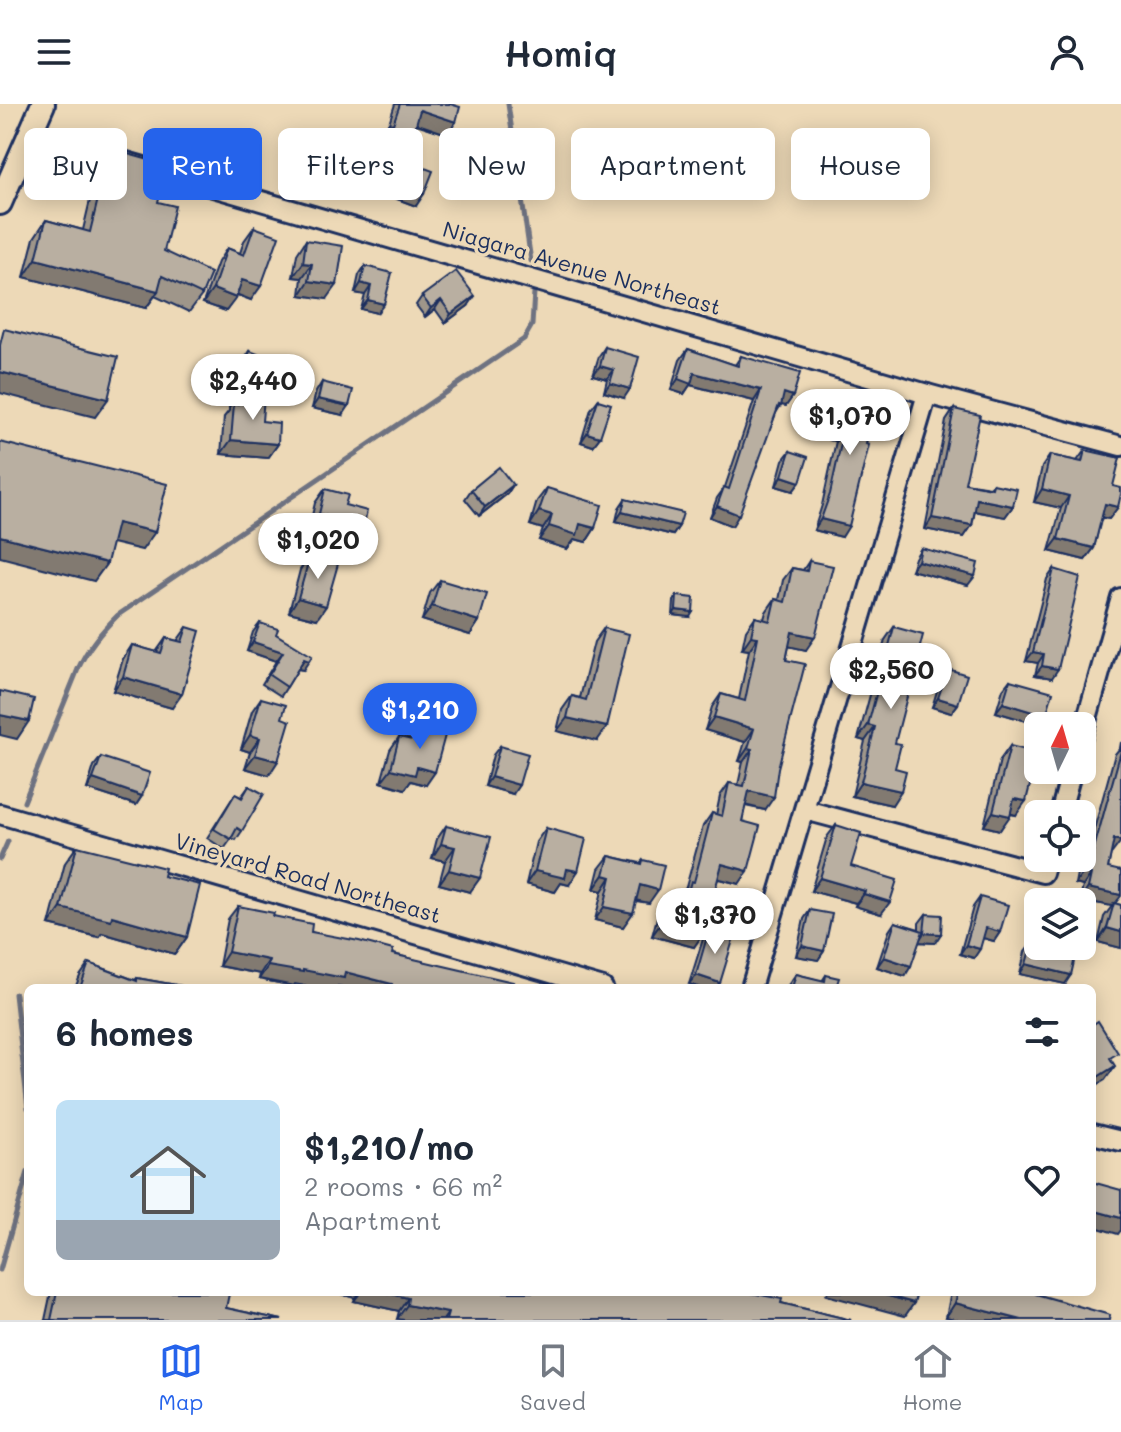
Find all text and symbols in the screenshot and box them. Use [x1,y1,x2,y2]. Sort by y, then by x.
text: Homiq [504,29,617,76]
icon: menu [32,30,76,74]
icon: person [1045,30,1089,74]
chip: Buy [24,128,127,200]
chip: Rent [143,128,262,200]
chip: Filters [278,128,423,200]
chip: New [439,128,555,200]
chip: Apartment [571,128,775,200]
chip: House [791,128,930,200]
street label: Niagara Avenue Northeast [440,214,725,321]
pin: $2,440 [188,354,318,422]
text: $2,440 [209,363,297,397]
pin: $1,070 [785,389,915,457]
text: $1,070 [808,398,892,432]
pin: $1,020 [253,513,383,581]
text: $1,020 [276,522,360,556]
pin: $2,560 [826,643,956,711]
text: $2,560 [848,652,934,686]
pin: $1,210 [355,683,485,751]
text: $1,210 [381,692,459,726]
north arrow [1024,712,1096,784]
map controls [1024,712,1096,960]
button: locate [1024,800,1096,872]
street label: Vineyard Road Northeast [172,826,445,929]
pin: $1,370 [650,888,780,956]
button: layers [1024,888,1096,960]
text: $1,370 [674,897,756,931]
text: 6 homes [56,1010,194,1055]
icon: filters [1020,1010,1064,1054]
text: $1,210/mo [304,1124,474,1169]
icon: home [120,1132,216,1228]
icon: heart [1020,1158,1064,1202]
text: 2 rooms · 66 m² [304,1169,502,1203]
text: Apartment [304,1203,441,1237]
tab: Map [158,1339,203,1416]
tab: Saved [520,1339,586,1416]
tab: Home [903,1339,962,1416]

